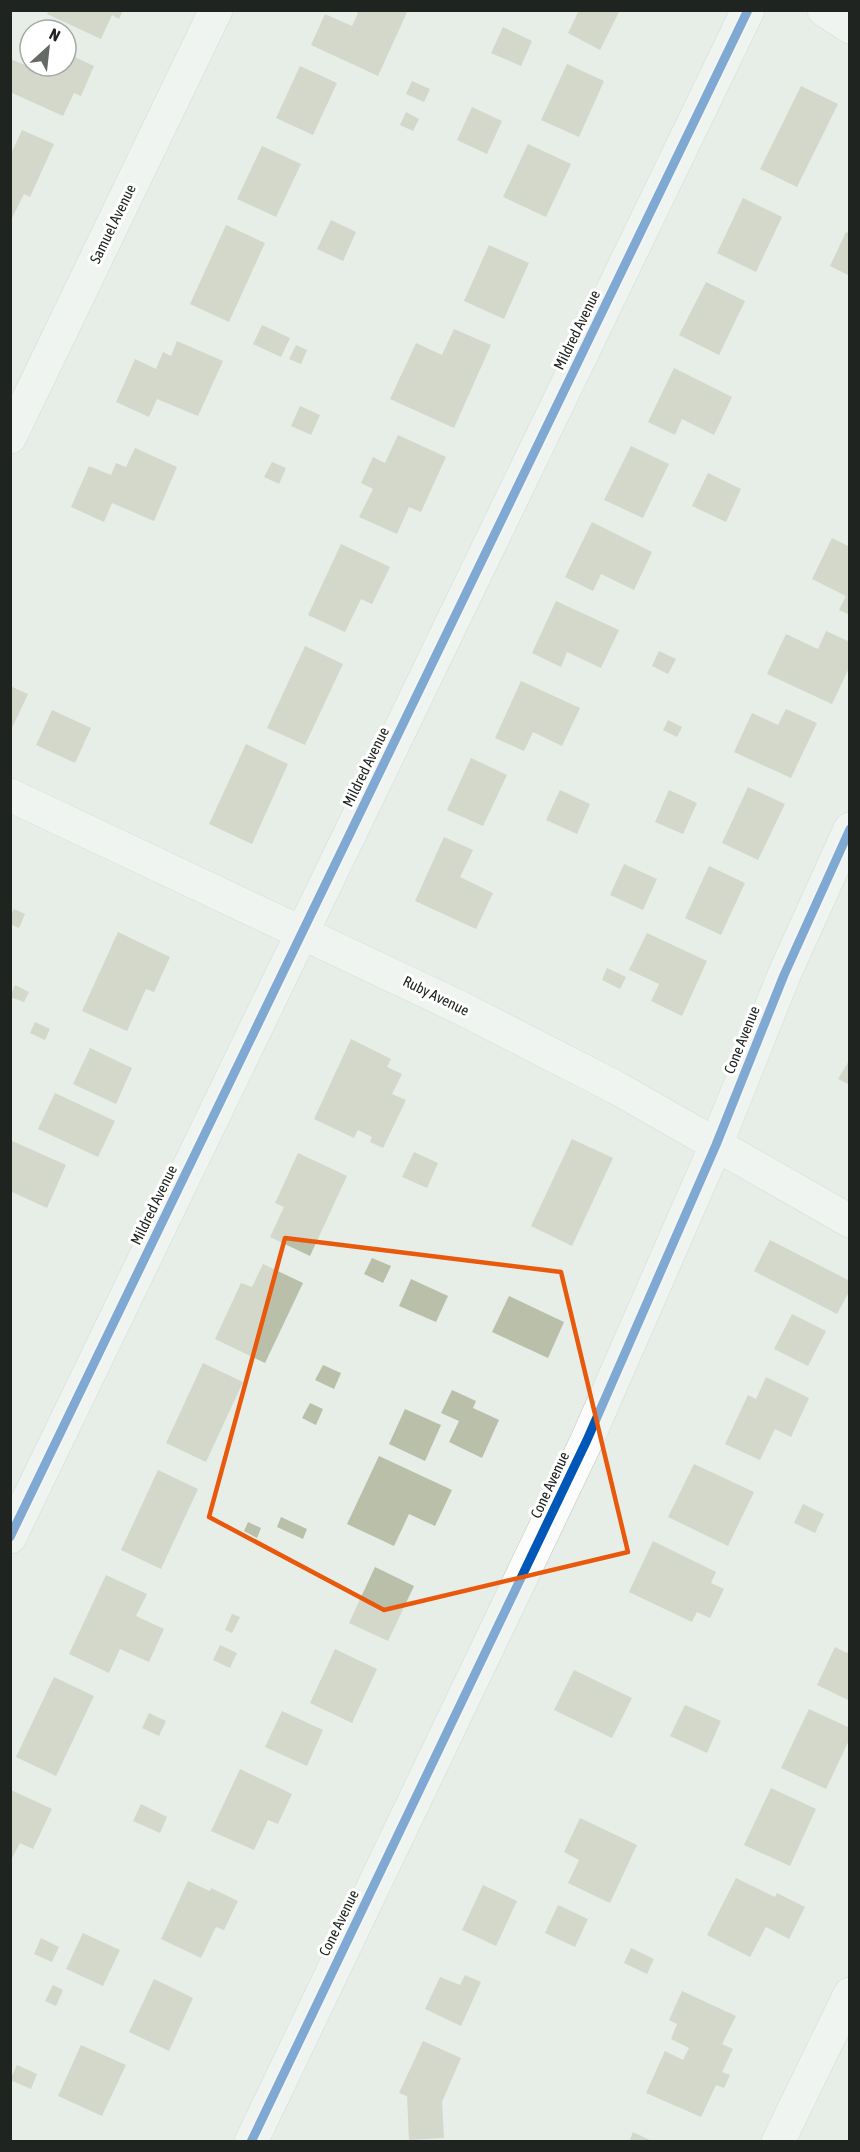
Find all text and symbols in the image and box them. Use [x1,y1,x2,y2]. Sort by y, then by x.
north arrow [18,18,78,78]
text: N [47,24,63,45]
street label: Samuel Avenue [86,181,139,266]
street label: Mildred Avenue [550,287,603,372]
street label: Mildred Avenue [339,724,392,809]
street label: Ruby Avenue [400,972,472,1019]
street label: Cone Avenue [720,1003,763,1076]
street label: Mildred Avenue [127,1162,180,1247]
street label: Cone Avenue [527,1449,572,1521]
street label: Cone Avenue [315,1887,362,1959]

